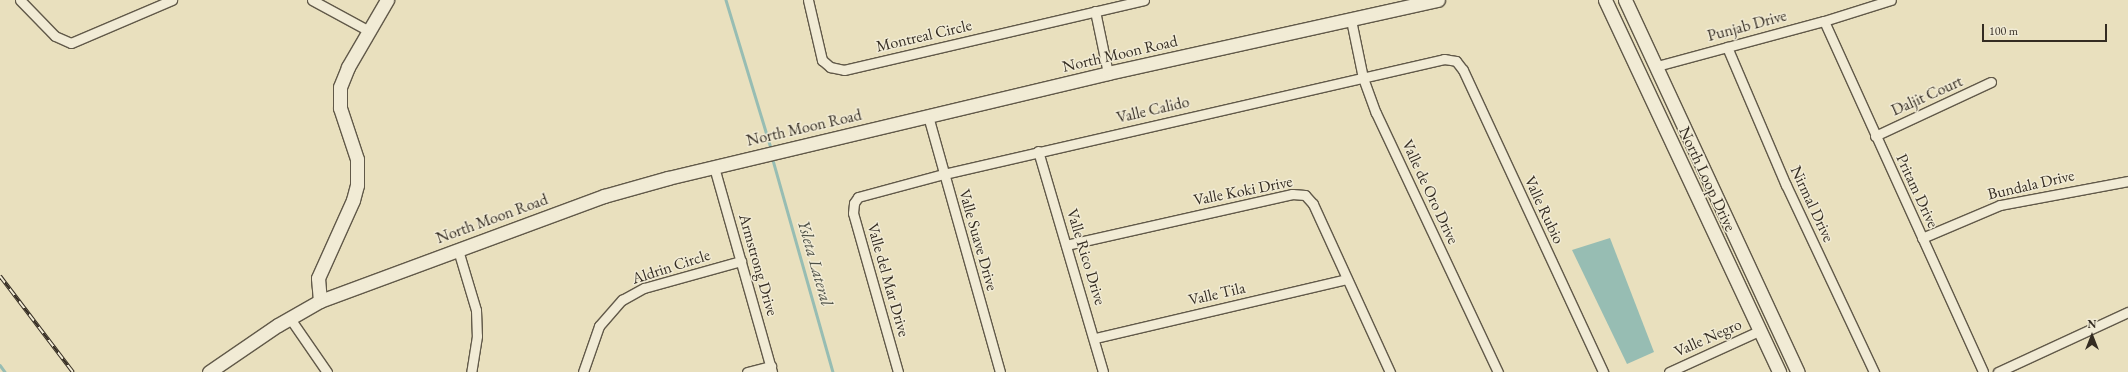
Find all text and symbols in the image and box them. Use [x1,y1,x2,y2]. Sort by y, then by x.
street label: Punjab Drive [1705,6,1789,46]
street label: Montreal Circle [874,16,974,56]
scale bar [1984,16,2109,42]
text: 100 m [1989,23,2018,39]
street label: North Moon Road [1061,31,1179,77]
street label: Daljit Court [1888,72,1966,120]
street label: Valle Calido [1115,92,1191,128]
street label: North Moon Road [745,105,863,151]
street label: North Loop Drive [1674,124,1740,234]
street label: Valle de Oro Drive [1397,137,1463,247]
street label: Pritam Drive [1892,151,1942,231]
street label: Nirmal Drive [1786,163,1838,245]
street label: Bundala Drive [1986,166,2076,204]
street label: Valle Koki Drive [1192,172,1294,210]
street label: Valle Rubio [1520,173,1568,247]
street label: Valle Suave Drive [954,187,1002,293]
street label: North Moon Road [434,190,550,248]
street label: Valle Rico Drive [1062,207,1110,307]
street label: Armstrong Drive [734,212,782,318]
water label: Ysleta Lateral [793,218,837,308]
street label: Valle del Mar Drive [863,221,913,339]
street label: Aldrin Circle [629,245,713,289]
street label: Valle Tila [1187,278,1247,310]
street label: Valle Negro [1671,315,1745,361]
north arrow [2072,316,2112,356]
text: N [2088,317,2096,331]

